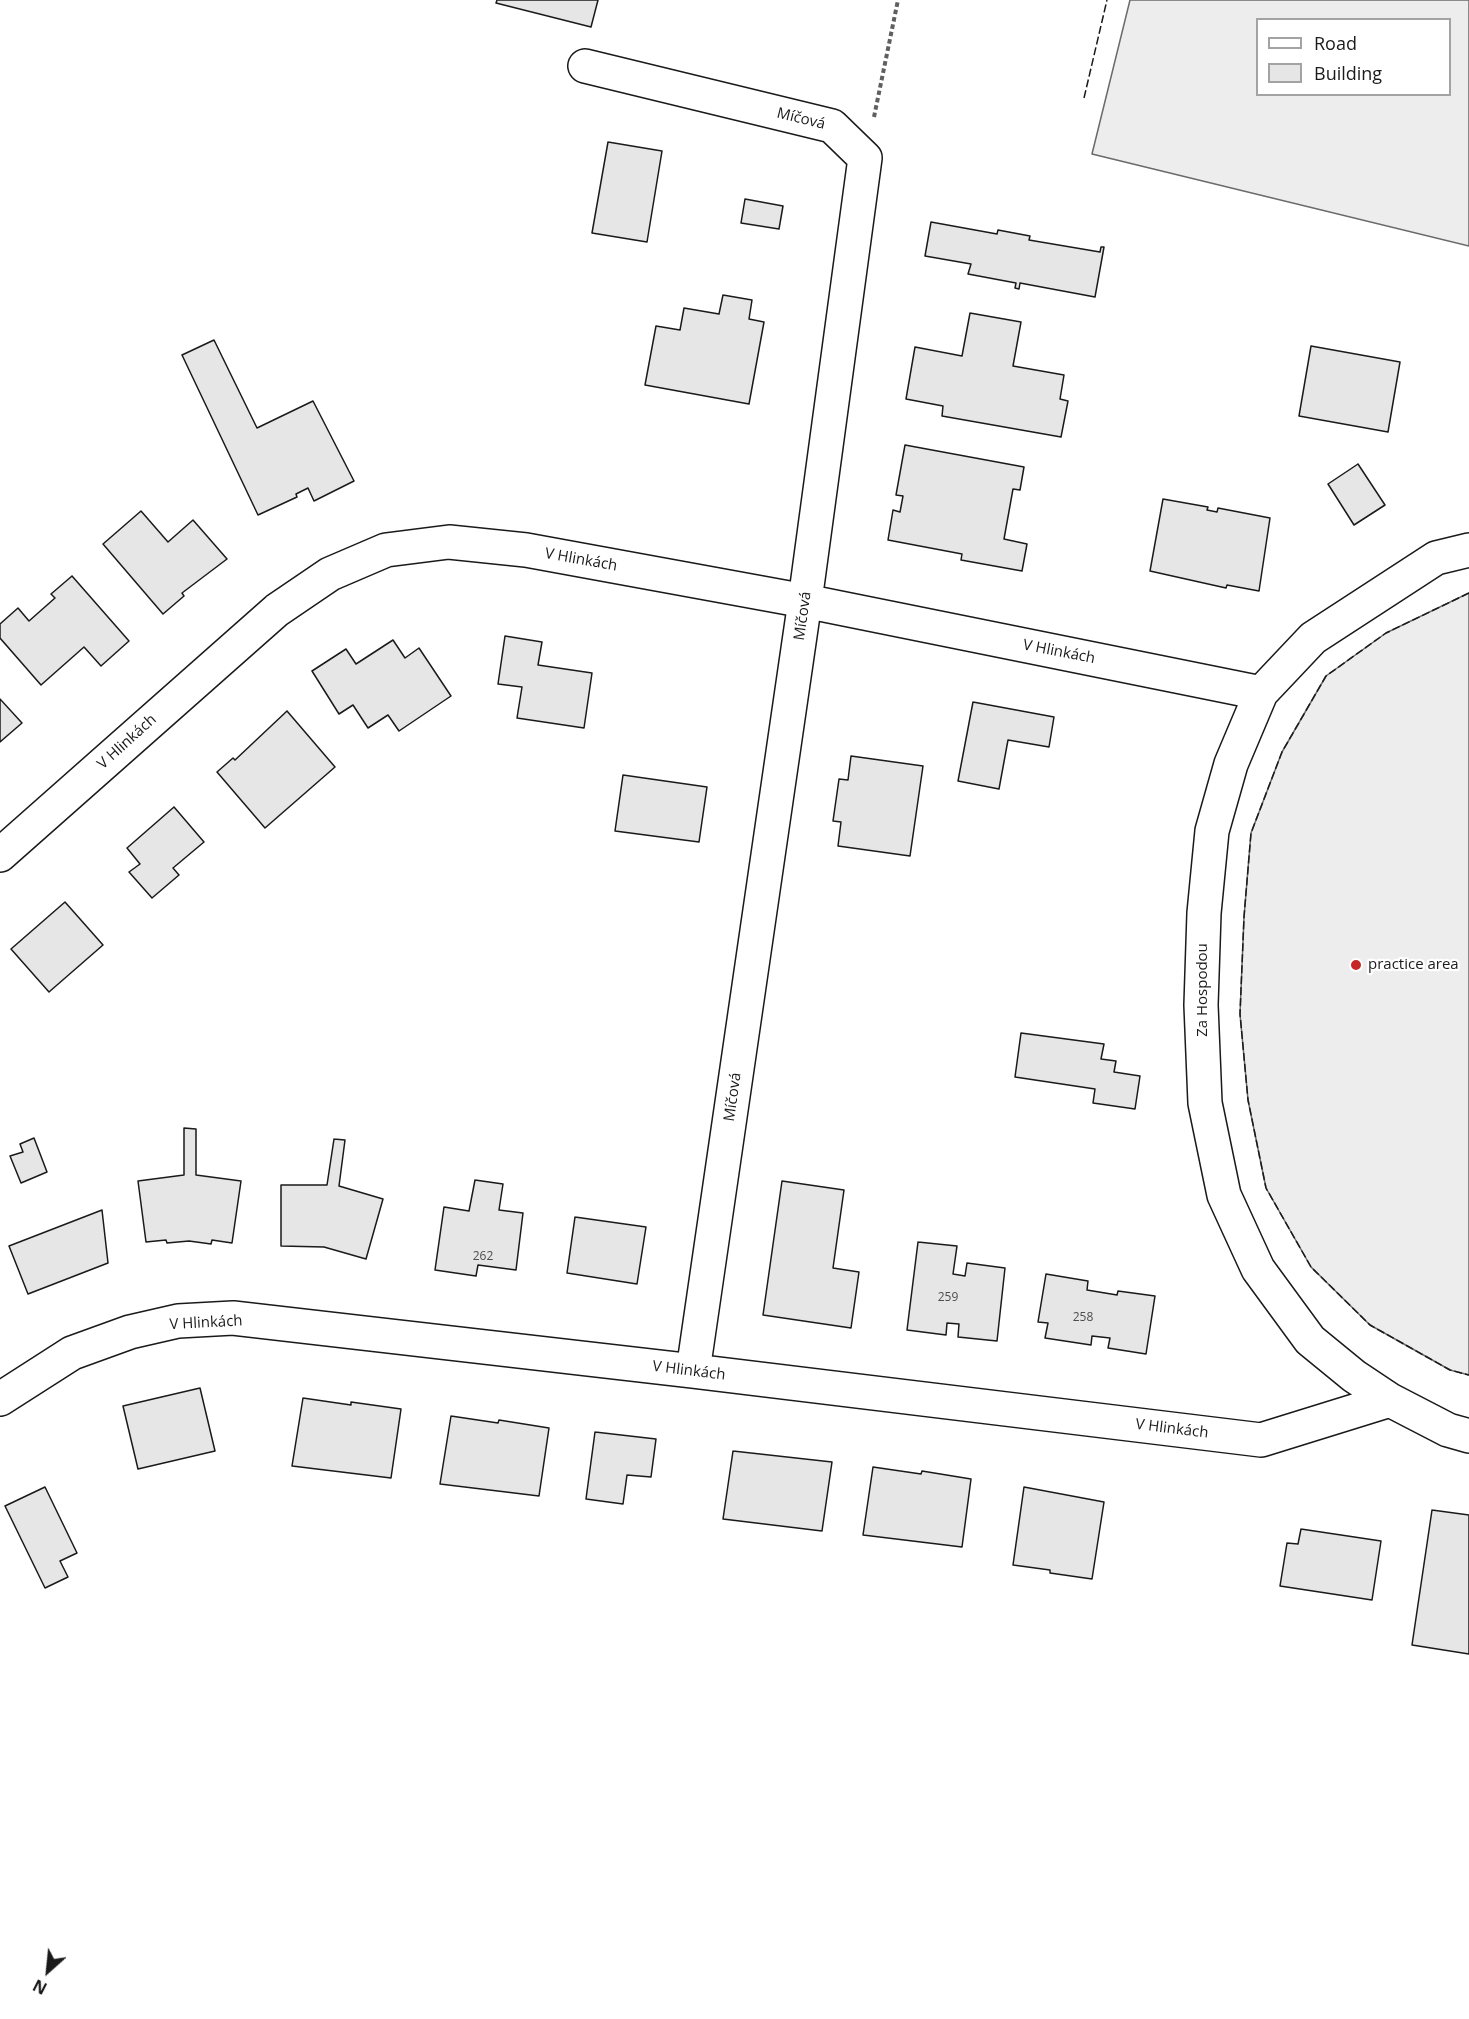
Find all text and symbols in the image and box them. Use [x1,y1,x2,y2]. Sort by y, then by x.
legend [1256,18,1451,96]
text: Road [1314,31,1357,55]
text: Building [1314,61,1382,85]
street label: Míčová [775,104,827,134]
street label: V Hlinkách [543,545,619,575]
street label: Míčová [791,590,815,642]
street label: V Hlinkách [1021,636,1097,668]
street label: V Hlinkách [94,711,160,773]
street label: Za Hospodou [1194,943,1212,1037]
place label: practice area [1368,956,1459,974]
marker: practice area [1349,958,1363,972]
street label: Míčová [721,1071,745,1123]
house number: 262 [473,1250,493,1264]
house number: 259 [938,1291,958,1305]
house number: 258 [1073,1311,1093,1325]
street label: V Hlinkách [169,1312,243,1334]
street label: V Hlinkách [652,1358,726,1384]
street label: V Hlinkách [1135,1416,1209,1442]
north arrow [18,1941,78,2001]
text: N [29,1974,51,2000]

